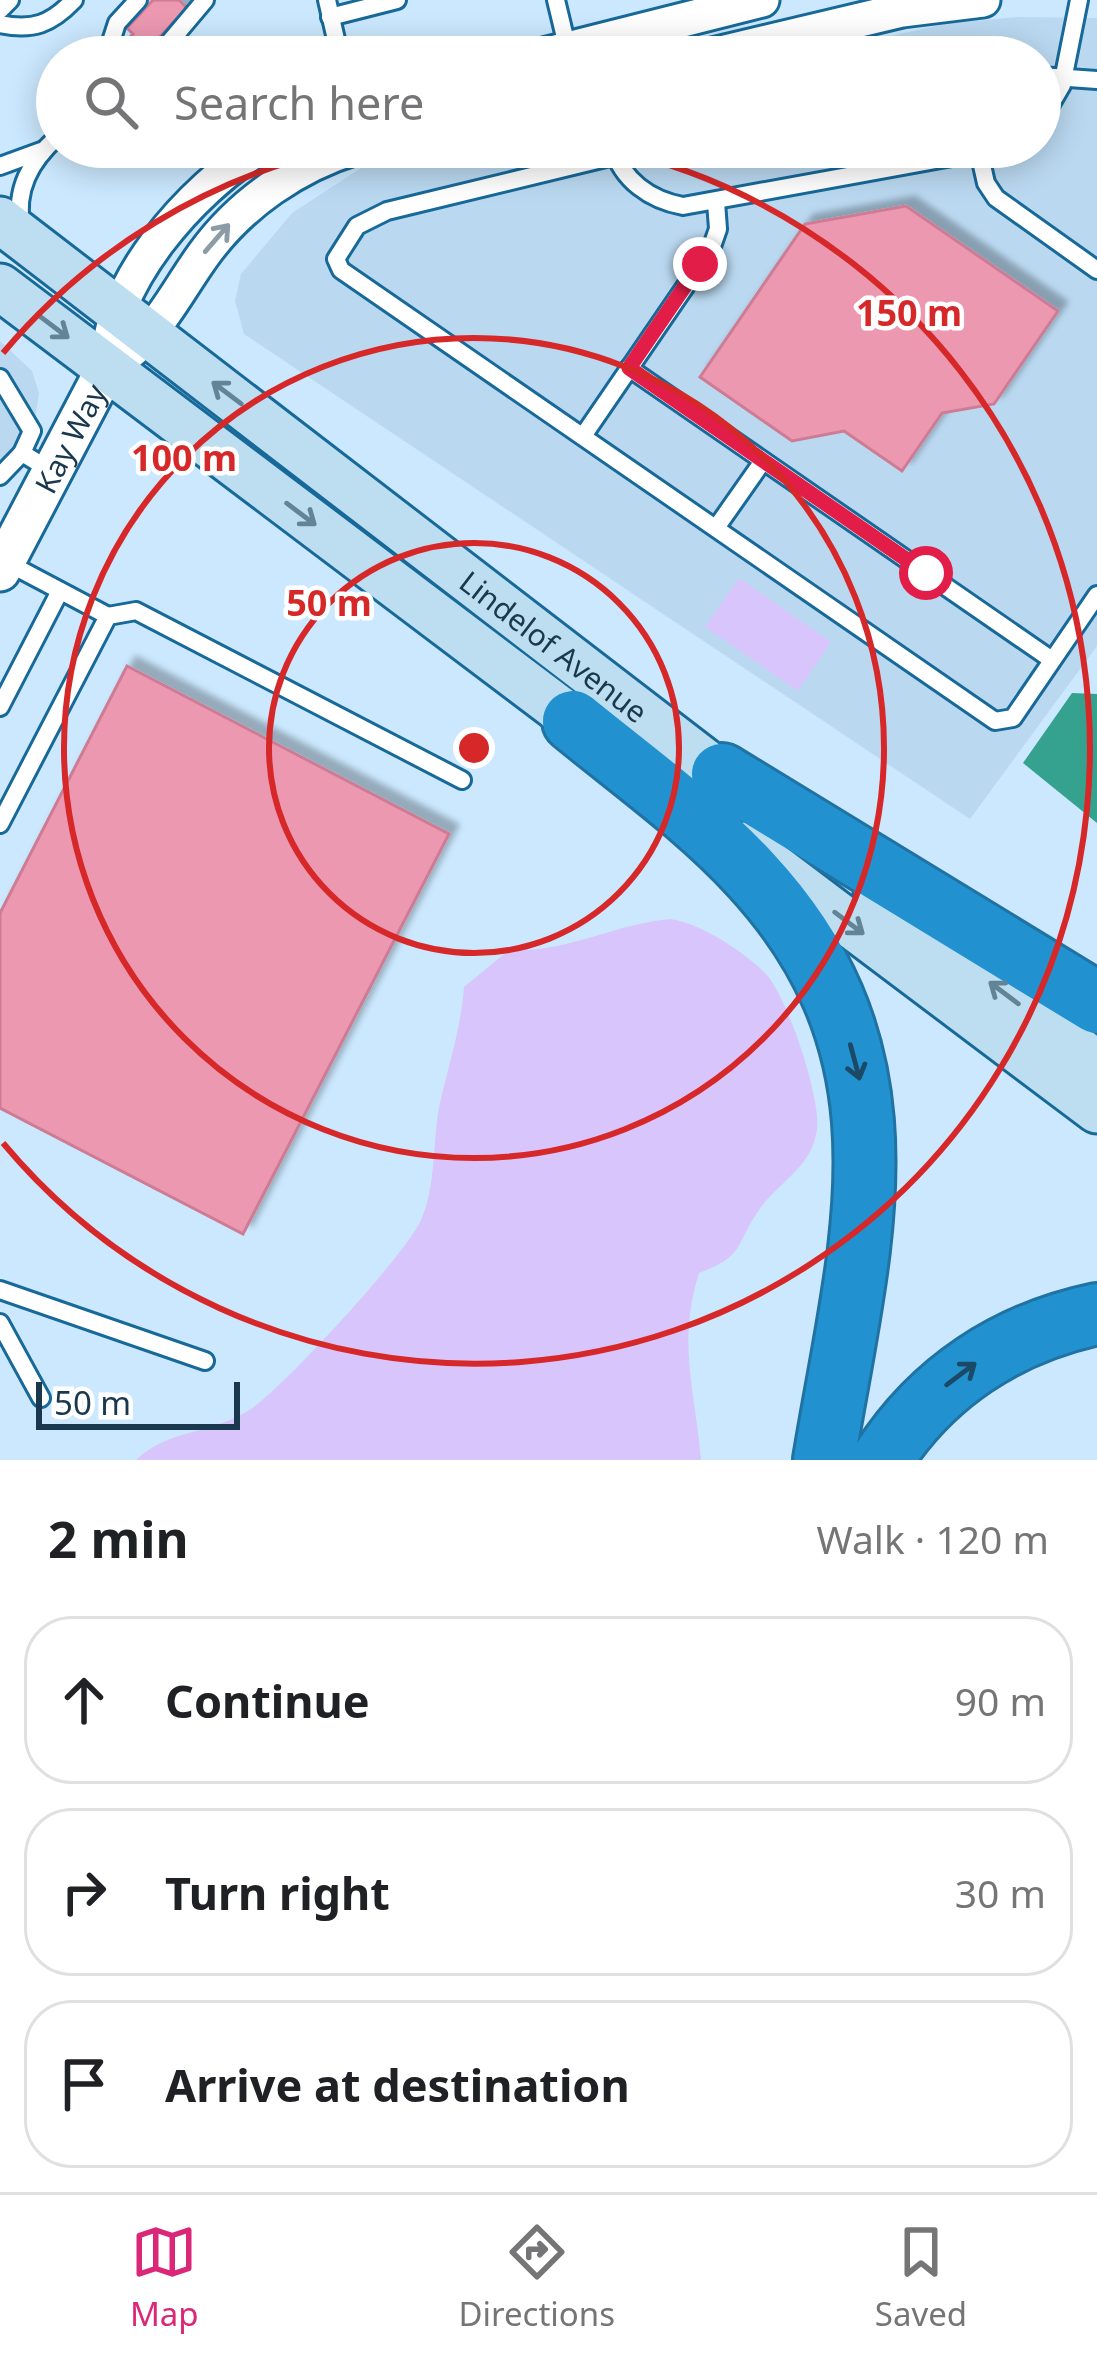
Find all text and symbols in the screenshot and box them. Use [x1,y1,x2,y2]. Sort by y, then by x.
search box [36,36,1061,168]
icon: search [78,69,144,135]
text: Search here [174,72,424,133]
one-way arrow [203,223,231,254]
route end [673,237,727,291]
text: 150 m [856,288,962,337]
one-way arrow [37,314,69,340]
street label: Kay Way [24,376,116,500]
one-way arrow [211,380,243,406]
text: 100 m [131,433,237,482]
one-way arrow [284,501,317,527]
route start [899,546,953,600]
street label: Lindelof Avenue [452,561,657,731]
text: 50 m [286,578,372,627]
centre of rings [453,727,495,769]
one-way arrow [833,909,865,935]
one-way arrow [988,981,1021,1006]
one-way arrow [845,1042,867,1080]
one-way arrow [944,1362,976,1388]
scale bar [36,1376,240,1429]
text: 50 m [54,1380,131,1425]
text: 2 min [48,1503,189,1573]
text: Walk · 120 m [816,1512,1049,1565]
icon: ahead [51,1667,117,1733]
text: Continue [165,1670,370,1731]
text: 90 m [955,1674,1046,1727]
icon: right [51,1859,117,1925]
text: Turn right [165,1862,390,1923]
text: 30 m [955,1866,1046,1919]
icon: arrive [51,2051,117,2117]
text: Arrive at destination [165,2054,630,2115]
tab: Map [130,2219,199,2336]
tab: Directions [458,2219,615,2336]
tab: Saved [875,2219,967,2336]

